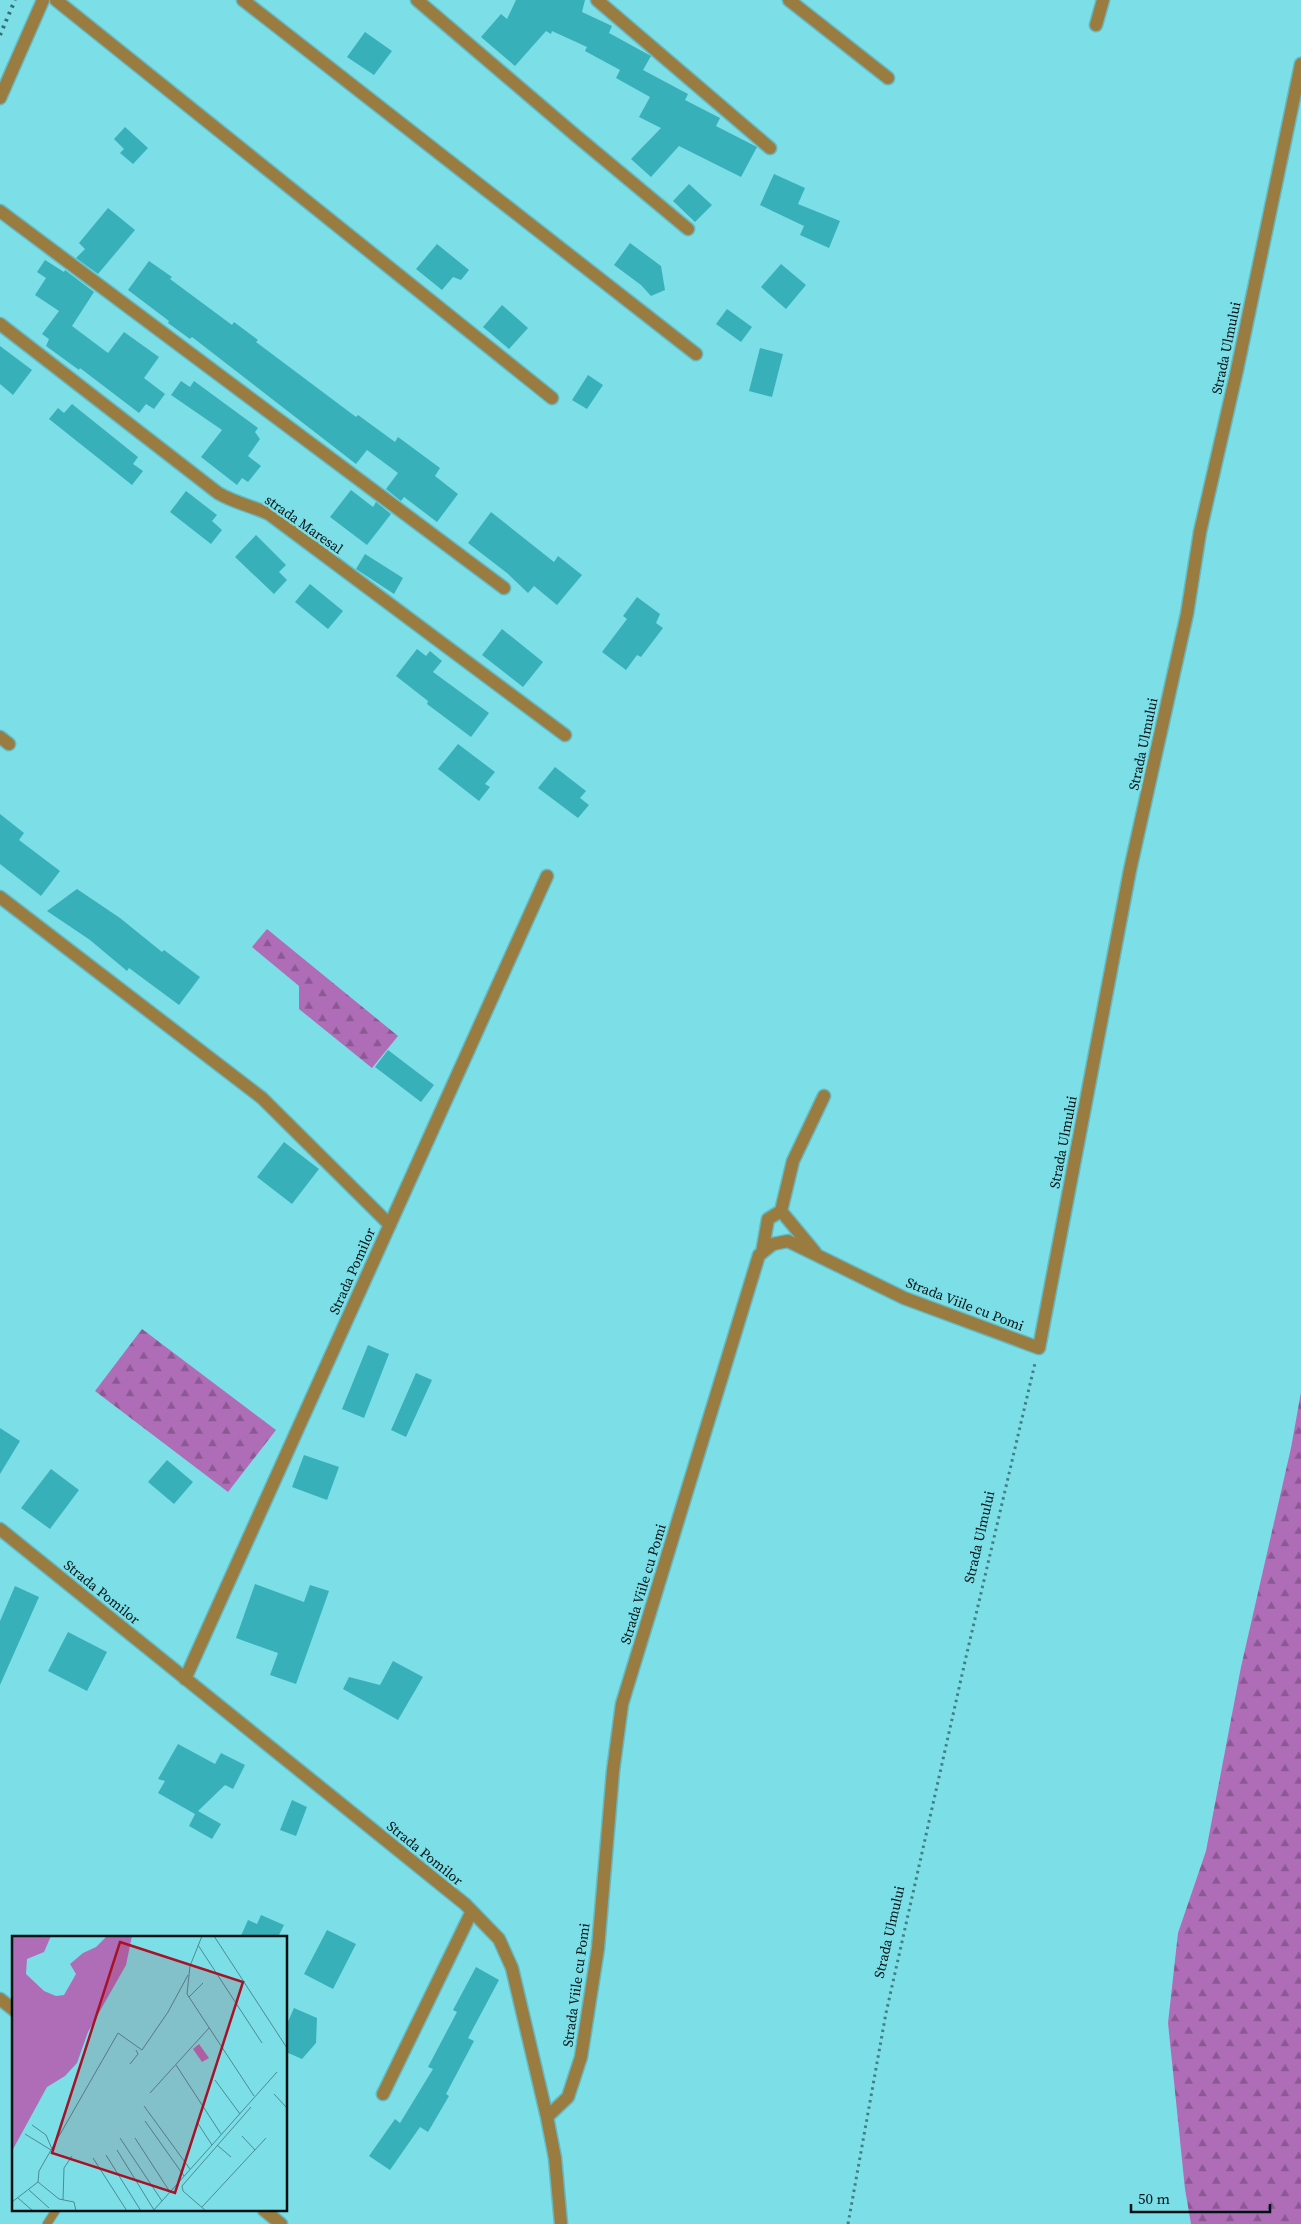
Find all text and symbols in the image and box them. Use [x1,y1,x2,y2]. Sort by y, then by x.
street label: Strada Ulmului [1206,300,1246,396]
street label: strada Maresal [261,490,347,558]
street label: Strada Ulmului [1123,696,1163,792]
street label: Strada Ulmului [1044,1094,1082,1190]
street label: Strada Pomilor [324,1224,380,1317]
street label: Strada Viile cu Pomi [903,1272,1027,1336]
street label: Strada Ulmului [959,1489,999,1585]
street label: Strada Viile cu Pomi [615,1521,671,1647]
street label: Strada Pomilor [60,1555,144,1629]
street label: Strada Pomilor [383,1816,467,1890]
street label: Strada Ulmului [869,1884,909,1980]
street label: Strada Viile cu Pomi [557,1922,595,2048]
inset map [12,1936,288,2212]
scale bar [1131,2182,1270,2214]
text: 50 m [1138,2188,1170,2209]

